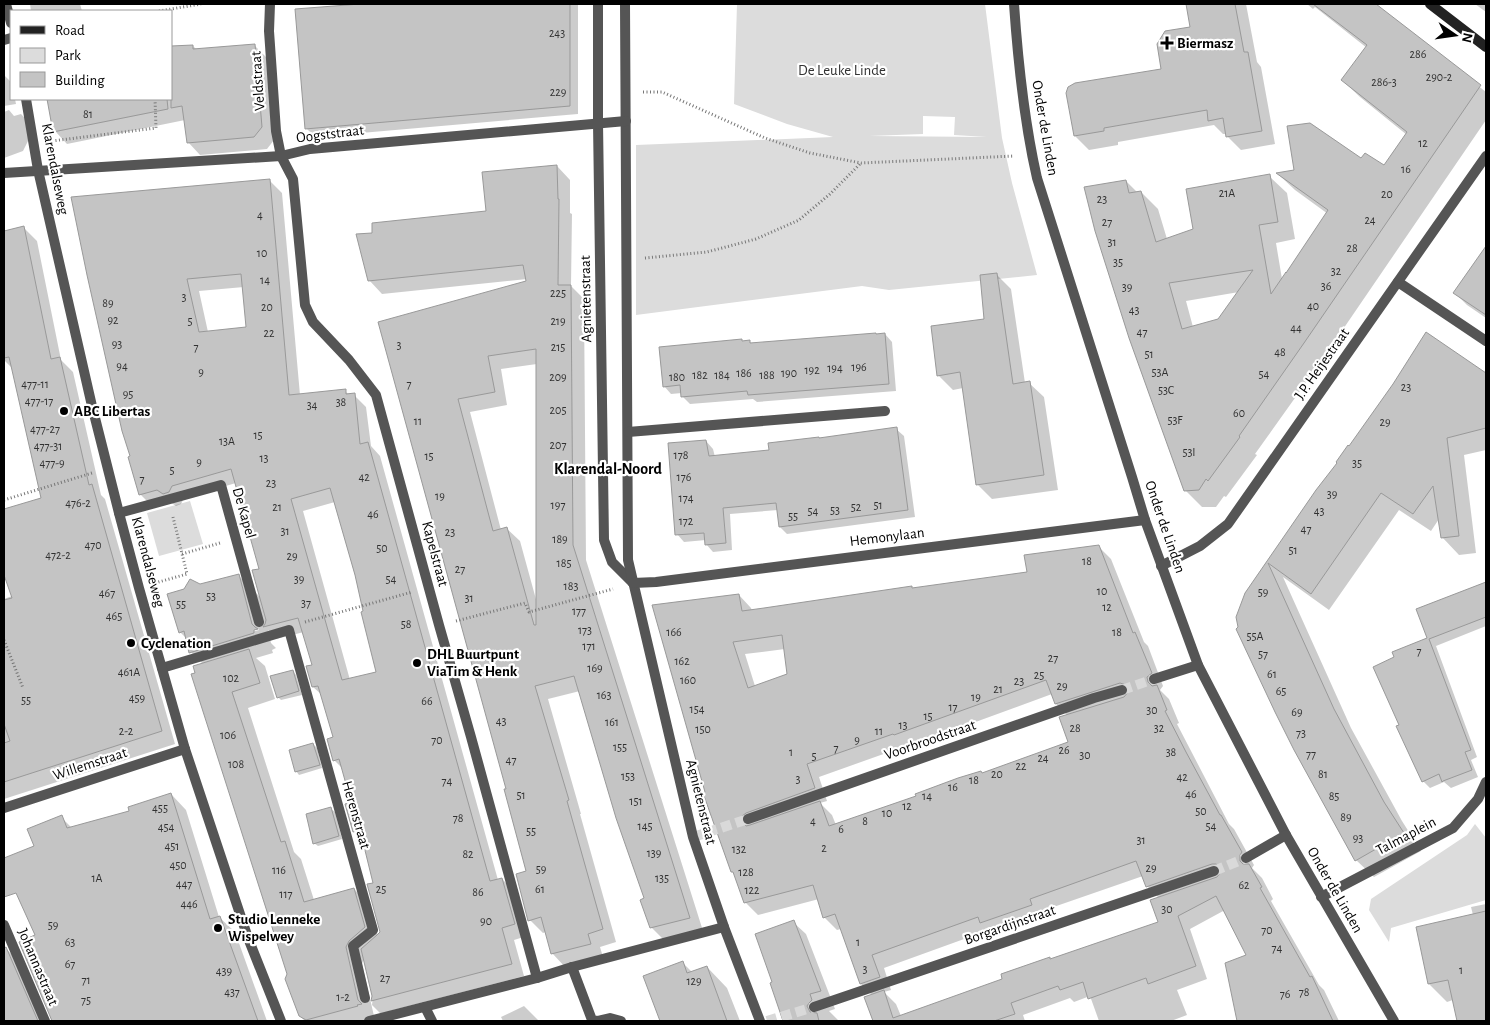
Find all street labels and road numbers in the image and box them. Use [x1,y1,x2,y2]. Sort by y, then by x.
street label: Veldstraat [248,50,268,111]
street label: Onder de Linden [1029,79,1061,177]
street label: Klarendalseweg [39,122,71,217]
street label: Oogststraat [295,122,365,146]
street label: Agnietenstraat [578,255,594,343]
street label: J.P. Heijestraat [1292,325,1352,403]
street label: Onder de Linden [1142,479,1188,575]
street label: De Kapel [230,486,258,540]
street label: Klarendalseweg [129,515,167,610]
street label: Kapelstraat [419,520,451,588]
street label: Hemonylaan [849,525,925,549]
street label: Voorbroodstraat [882,717,978,763]
street label: Willemstraat [51,745,129,783]
street label: Agnietenstraat [683,758,719,846]
street label: Herenstraat [339,779,373,851]
street label: Talmaplein [1374,814,1438,858]
street label: Onder de Linden [1304,844,1366,936]
street label: Borgardijnstraat [962,902,1058,948]
street label: Johannastraat [15,926,61,1008]

